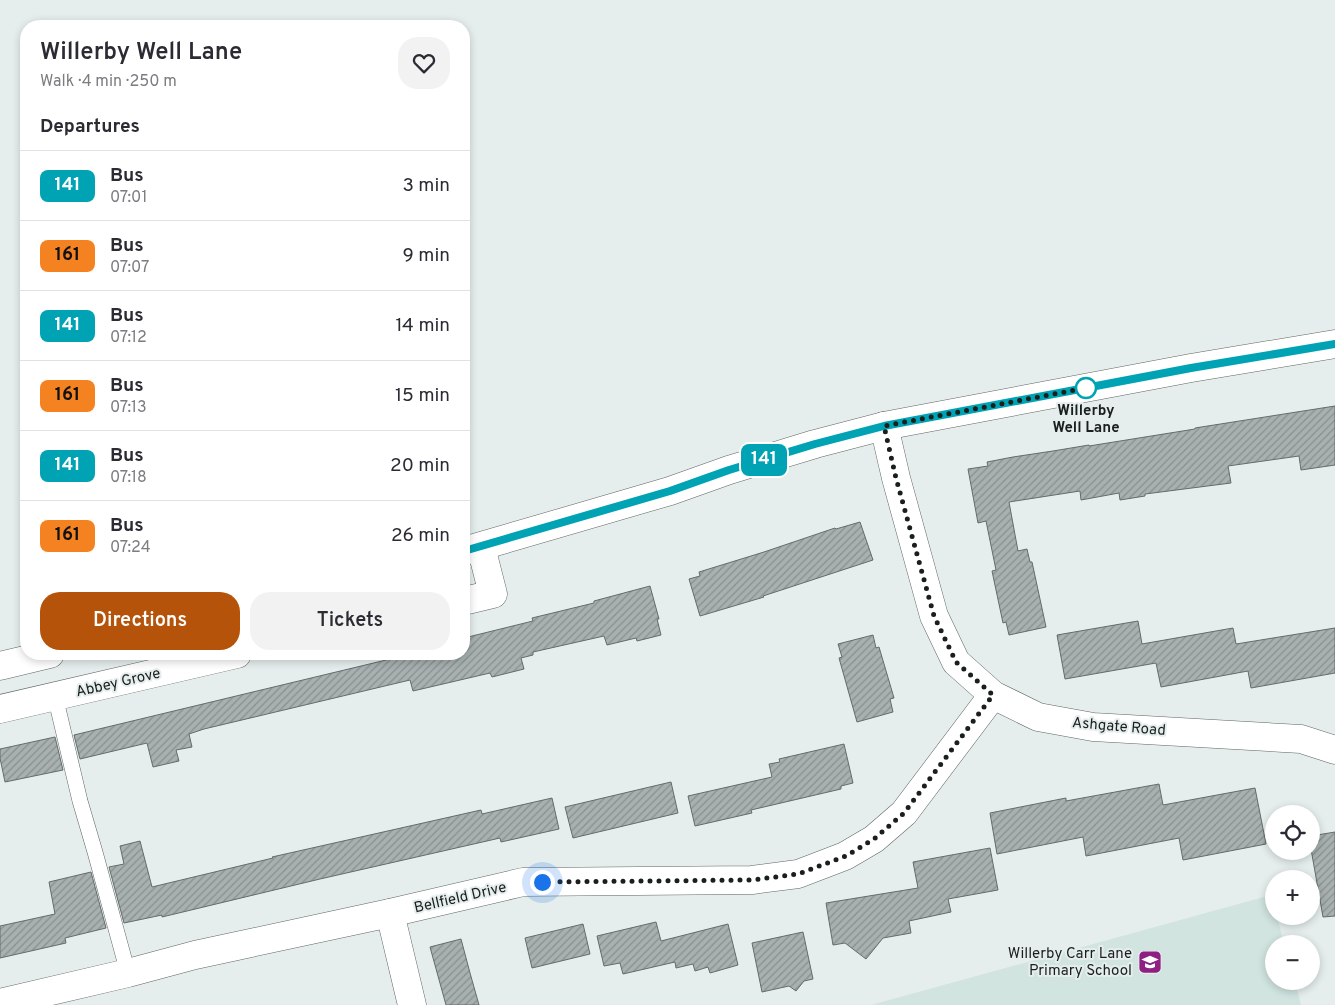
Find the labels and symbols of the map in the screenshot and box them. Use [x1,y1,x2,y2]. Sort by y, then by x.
marker: Willerby Well Lane [1075,377,1097,399]
place label: Willerby Well Lane [1052,402,1120,438]
line badge: 141 [735,444,793,476]
street label: Abbey Grove [74,665,163,702]
street label: Ashgate Road [1071,714,1166,741]
your location [530,870,555,895]
street label: Bellfield Drive [412,879,508,918]
place label: Willerby Carr Lane Primary School [1008,945,1132,981]
school or university icon: Willerby Carr Lane Primary School [1137,949,1163,975]

